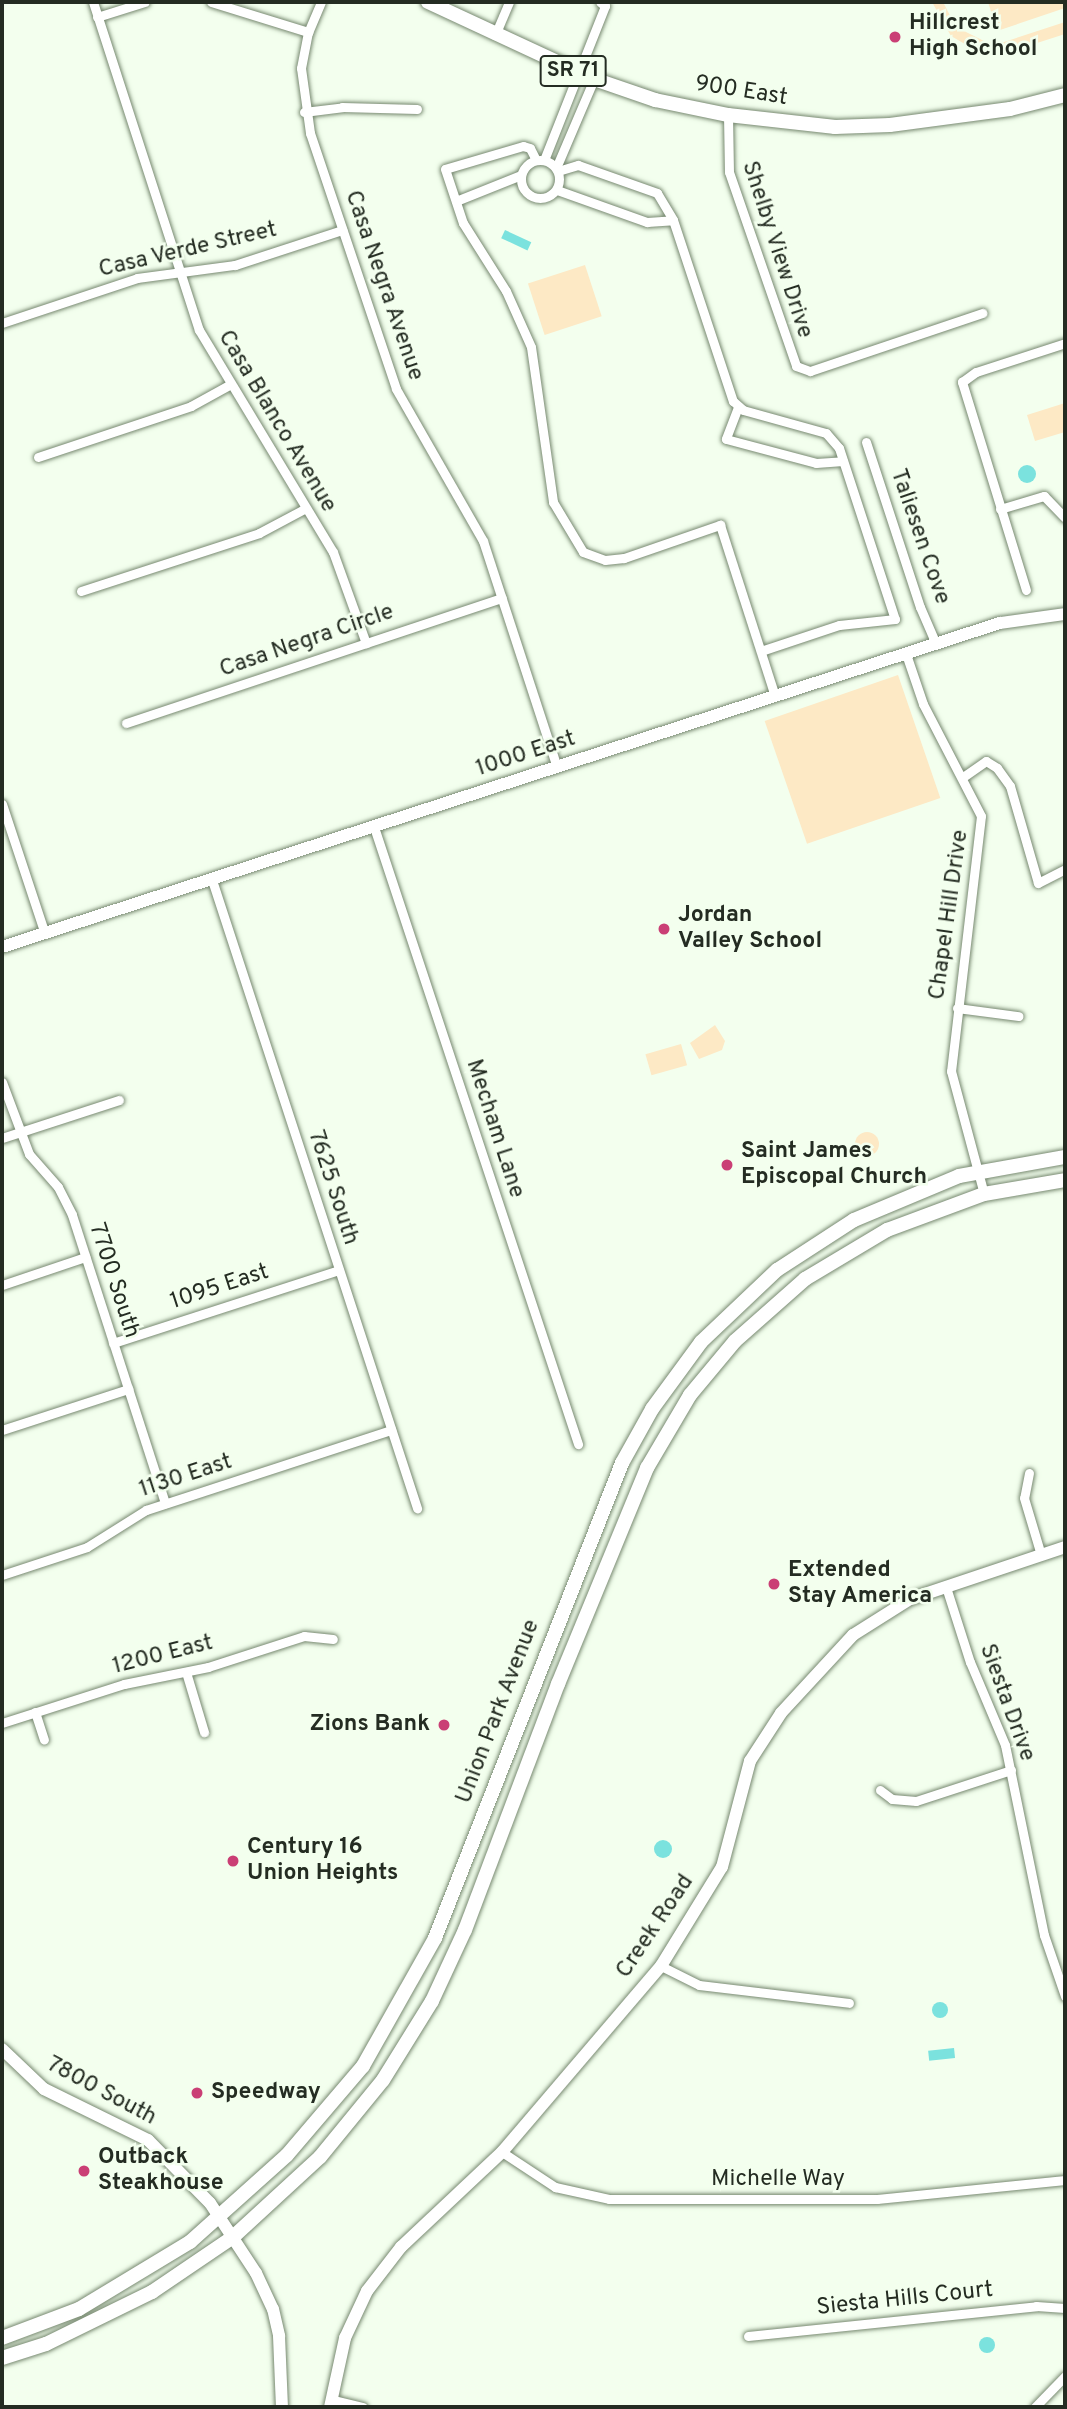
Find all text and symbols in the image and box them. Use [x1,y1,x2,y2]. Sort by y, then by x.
place label: Hillcrest High School [909,10,1038,64]
marker: Hillcrest High School [887,29,903,45]
road number: SR 71 [538,54,608,88]
street label: 900 East [693,71,789,113]
street label: Shelby View Drive [734,158,818,342]
street label: Casa Negra Avenue [337,187,429,385]
street label: Casa Verde Street [96,217,280,285]
street label: Casa Blanco Avenue [210,325,342,519]
street label: Taliesen Cove [883,466,955,608]
street label: Casa Negra Circle [216,599,398,685]
street label: 1000 East [473,726,579,784]
street label: Chapel Hill Drive [924,828,976,1002]
place label: Jordan Valley School [678,902,822,956]
marker: Jordan Valley School [656,921,672,937]
street label: Mecham Lane [459,1056,529,1202]
street label: 7625 South [301,1127,363,1249]
place label: Saint James Episcopal Church [741,1138,927,1192]
marker: Saint James Episcopal Church [719,1157,735,1173]
street label: 7700 South [81,1220,145,1342]
street label: 1095 East [167,1259,273,1317]
street label: 1130 East [136,1449,236,1505]
place label: Extended Stay America [788,1557,933,1611]
marker: Extended Stay America [766,1576,782,1592]
street label: Union Park Avenue [451,1616,547,1808]
street label: 1200 East [110,1630,216,1682]
street label: Siesta Drive [972,1641,1040,1765]
place label: Zions Bank [310,1711,430,1739]
marker: Zions Bank [436,1717,452,1733]
place label: Century 16 Union Heights [247,1834,398,1888]
marker: Century 16 Union Heights [225,1853,241,1869]
street label: Creek Road [611,1870,701,1984]
street label: 7800 South [41,2052,161,2132]
place label: Speedway [211,2079,321,2107]
marker: Speedway [189,2085,205,2101]
place label: Outback Steakhouse [98,2144,223,2198]
marker: Outback Steakhouse [76,2163,92,2179]
street label: Michelle Way [711,2166,845,2194]
street label: Siesta Hills Court [815,2277,995,2323]

